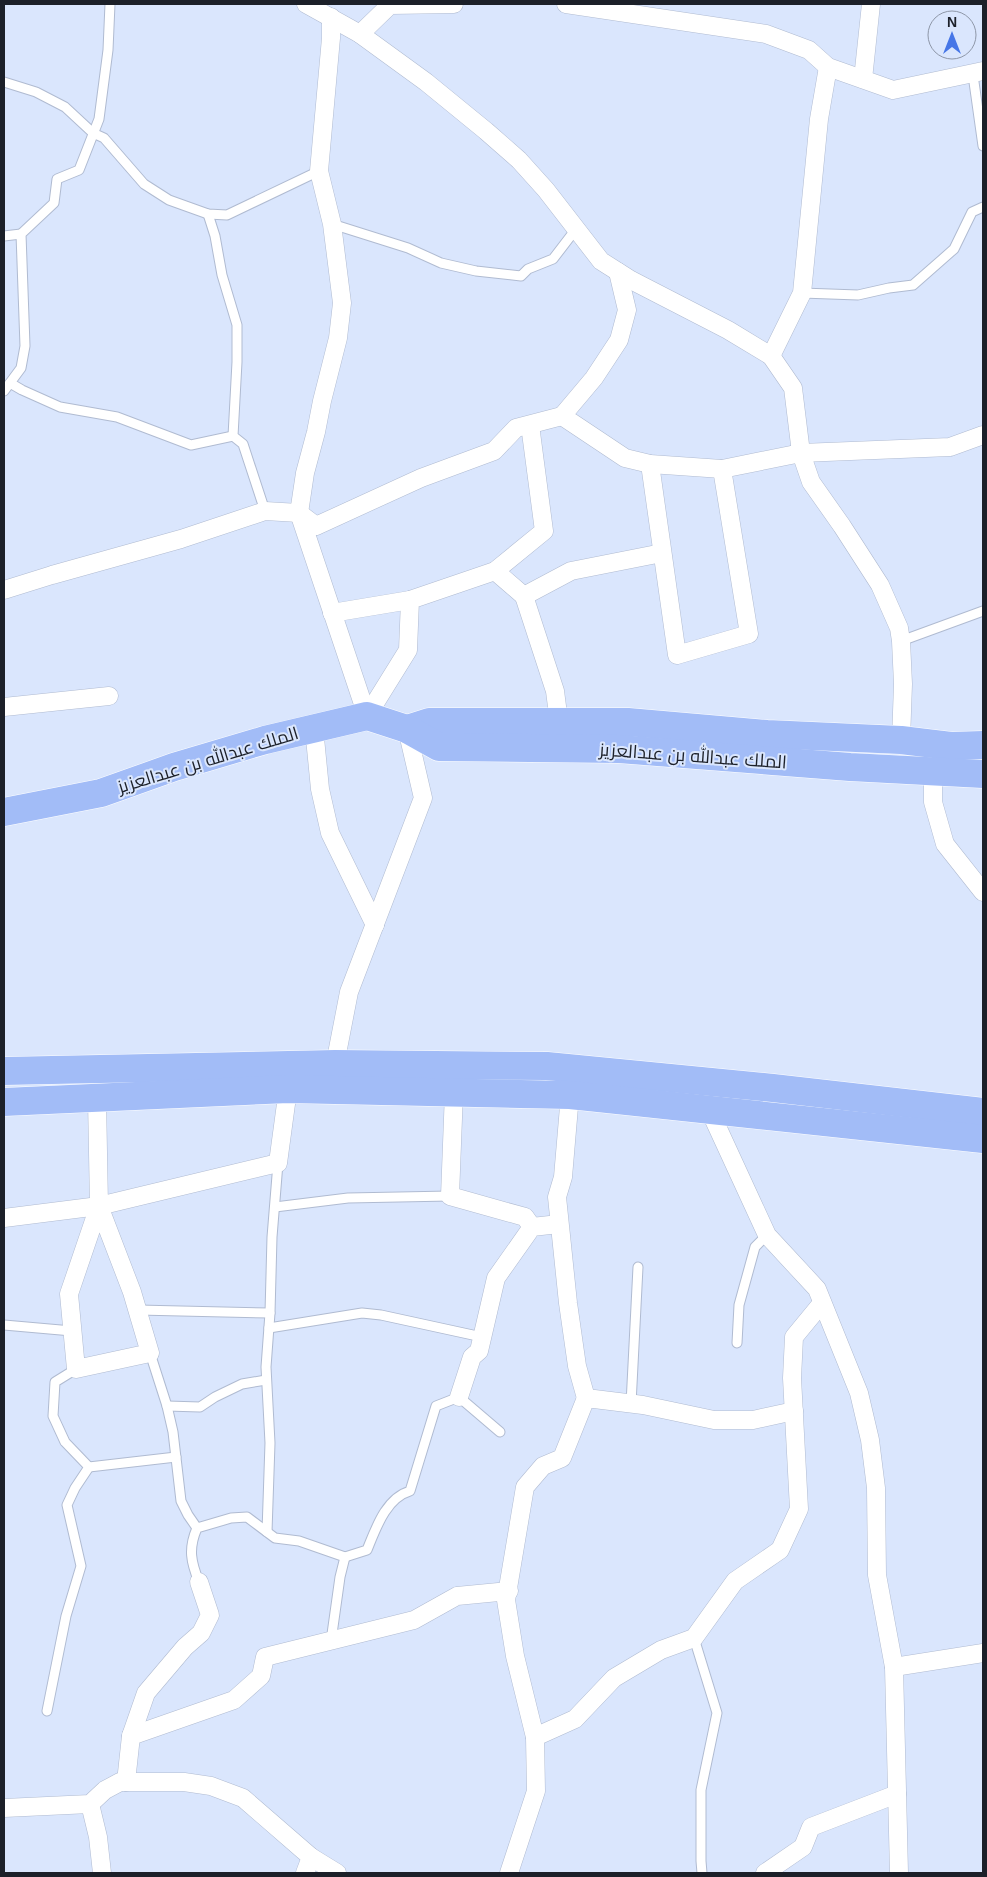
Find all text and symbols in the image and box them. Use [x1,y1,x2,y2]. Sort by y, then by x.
north arrow [927,10,977,60]
text: N [947,14,957,30]
street label: الملك عبدالله بن عبدالعزيز [114,721,301,798]
street label: الملك عبدالله بن عبدالعزيز [598,737,788,774]

